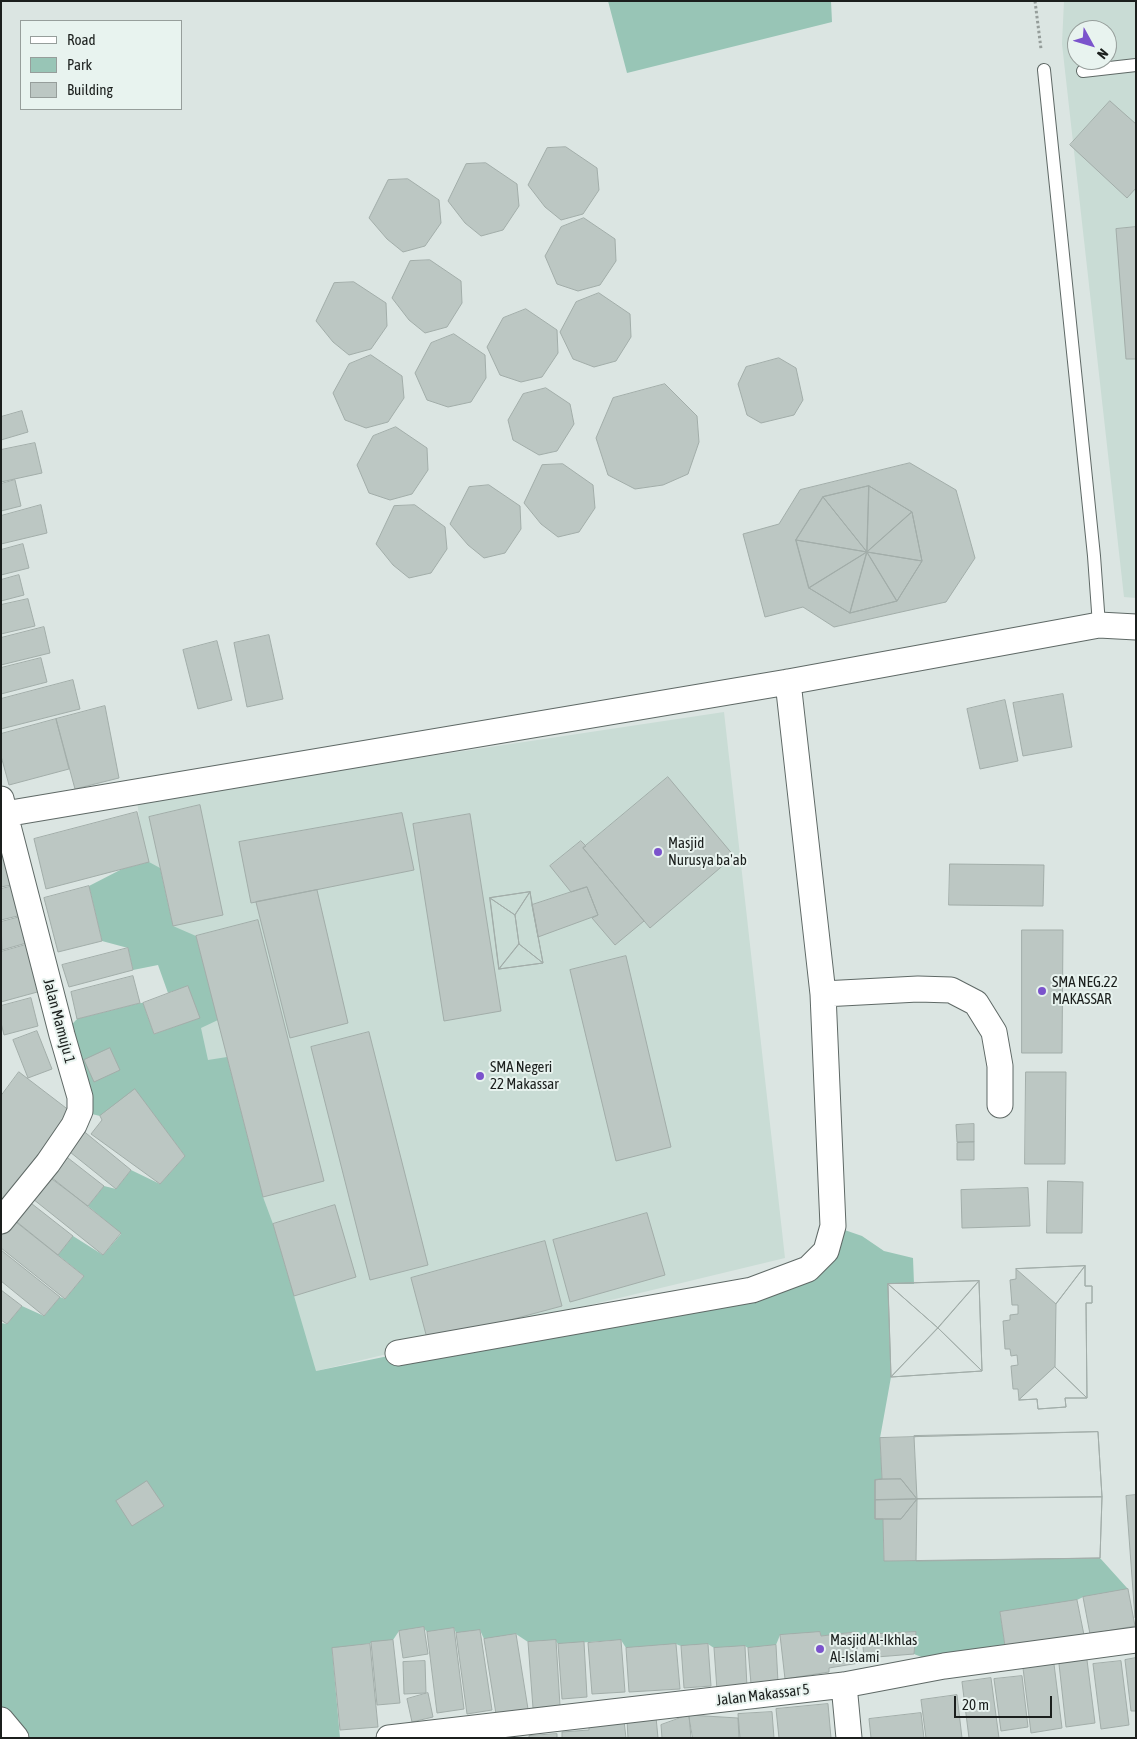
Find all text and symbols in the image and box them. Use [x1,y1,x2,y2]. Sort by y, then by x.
legend [20,20,182,110]
north arrow [1067,20,1117,70]
text: Road [67,31,96,48]
text: N [1094,46,1112,62]
text: Park [67,56,92,73]
text: Building [67,81,113,98]
place label: Masjid Nurusya ba'ab [668,834,747,869]
marker: Masjid Nurusya ba'ab [652,846,664,858]
place label: SMA NEG.22 MAKASSAR [1052,973,1118,1008]
street label: Jalan Mamuju 1 [39,977,79,1065]
marker: SMA NEG.22 MAKASSAR [1036,985,1048,997]
place label: SMA Negeri 22 Makassar [490,1058,559,1093]
marker: SMA Negeri 22 Makassar [474,1070,486,1082]
place label: Masjid Al-Ikhlas Al-Islami [830,1631,917,1666]
marker: Masjid Al-Ikhlas Al-Islami [814,1643,826,1655]
street label: Jalan Makassar 5 [715,1680,811,1710]
scale bar [957,1686,1054,1718]
text: 20 m [962,1696,989,1713]

